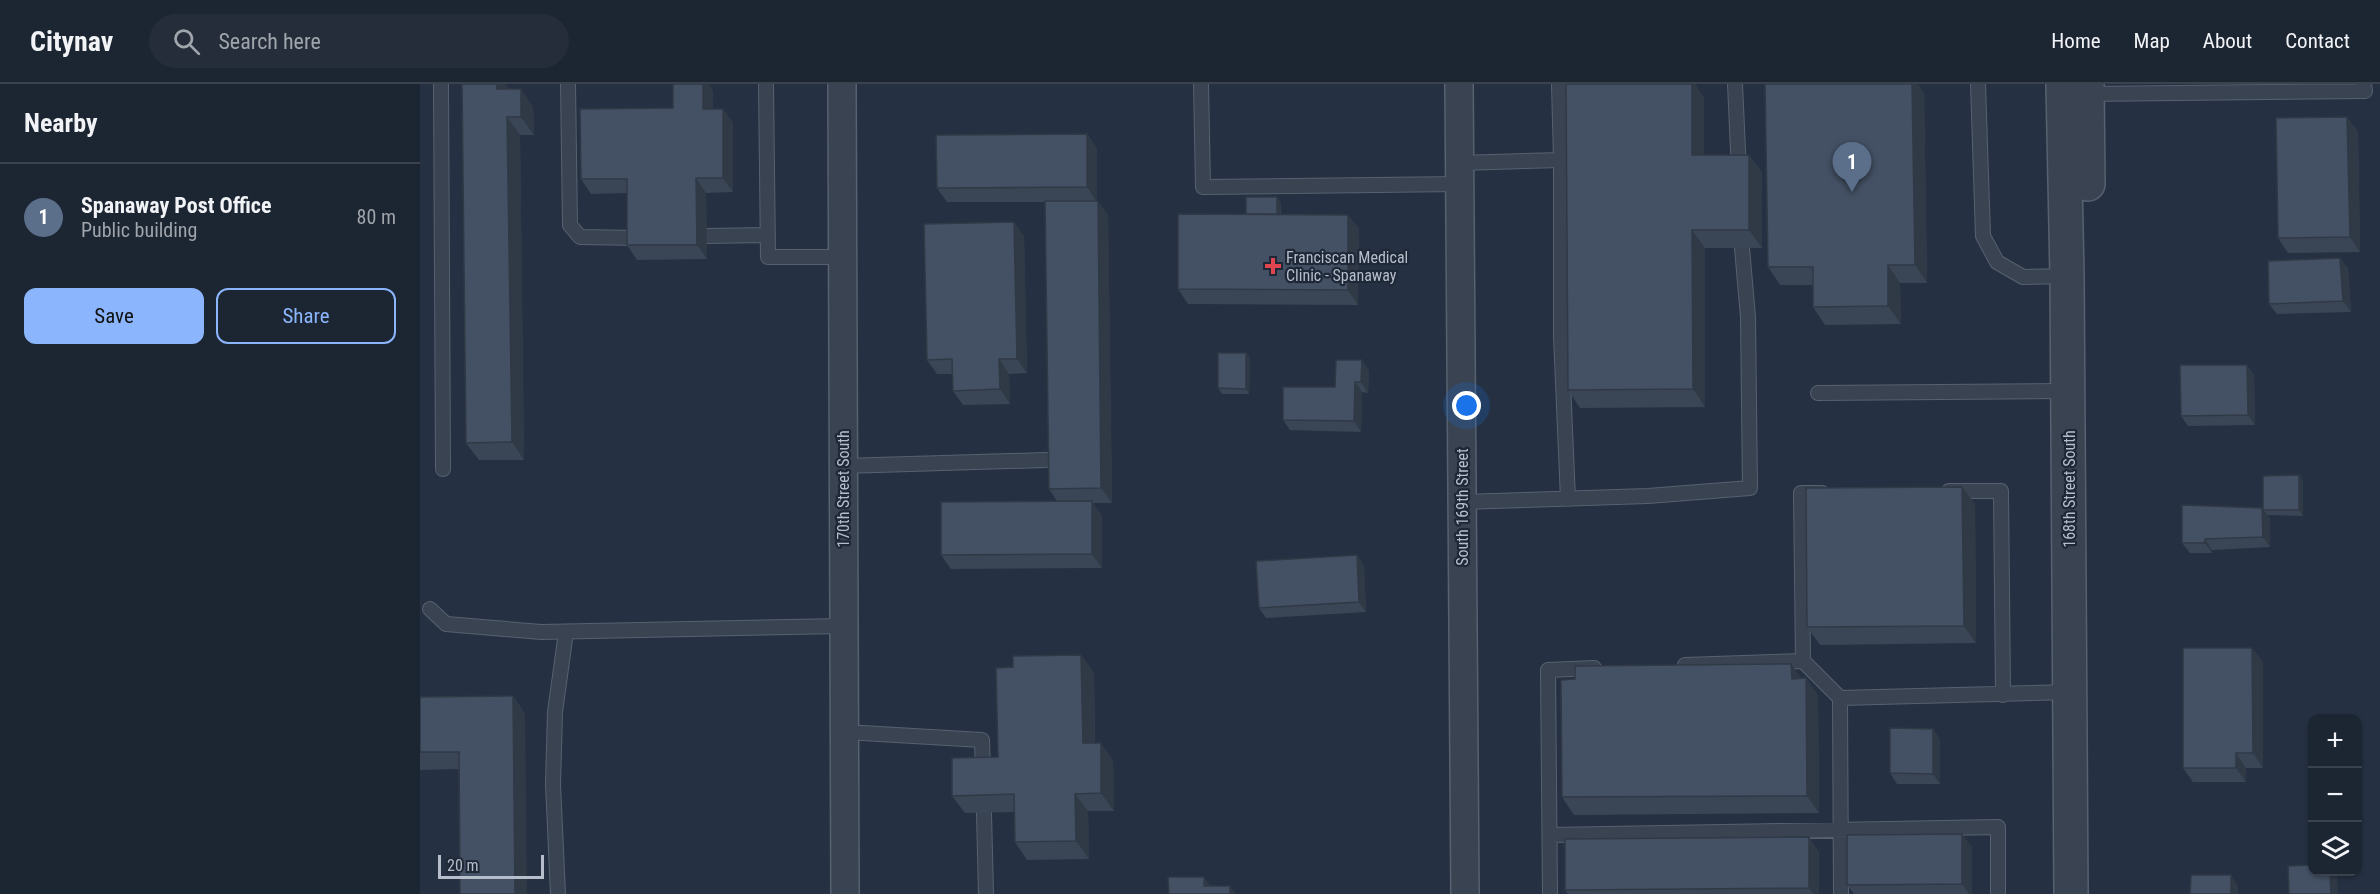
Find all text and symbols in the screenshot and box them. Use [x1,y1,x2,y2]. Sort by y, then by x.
search box [149,14,569,68]
text: Citynav [30,25,113,58]
icon: search [170,25,203,58]
text: Search here [218,29,321,54]
text: Home [2051,29,2101,53]
text: Map [2134,29,2170,53]
text: About [2203,29,2252,53]
text: Contact [2285,29,2350,53]
text: Nearby [24,108,98,138]
pin: 1 [1832,142,1872,192]
text: Spanaway Post Office [81,193,271,218]
text: 1 [38,205,49,229]
text: 80 m [357,205,396,229]
text: Public building [81,218,197,242]
place label: Franciscan Medical Clinic - Spanaway [1286,248,1408,285]
marker: Franciscan Medical Clinic - Spanaway [1264,257,1282,275]
button: Save [24,288,204,344]
button: Share [216,288,396,344]
your location [1452,391,1481,420]
street label: 170th Street South [834,430,853,548]
street label: 168th Street South [2060,430,2079,548]
street label: South 169th Street [1453,448,1472,566]
map controls [2308,714,2362,876]
button: + [2308,714,2362,768]
button: − [2308,768,2362,822]
button: layers [2308,822,2362,876]
scale bar [438,852,544,880]
text: 20 m [447,856,479,875]

